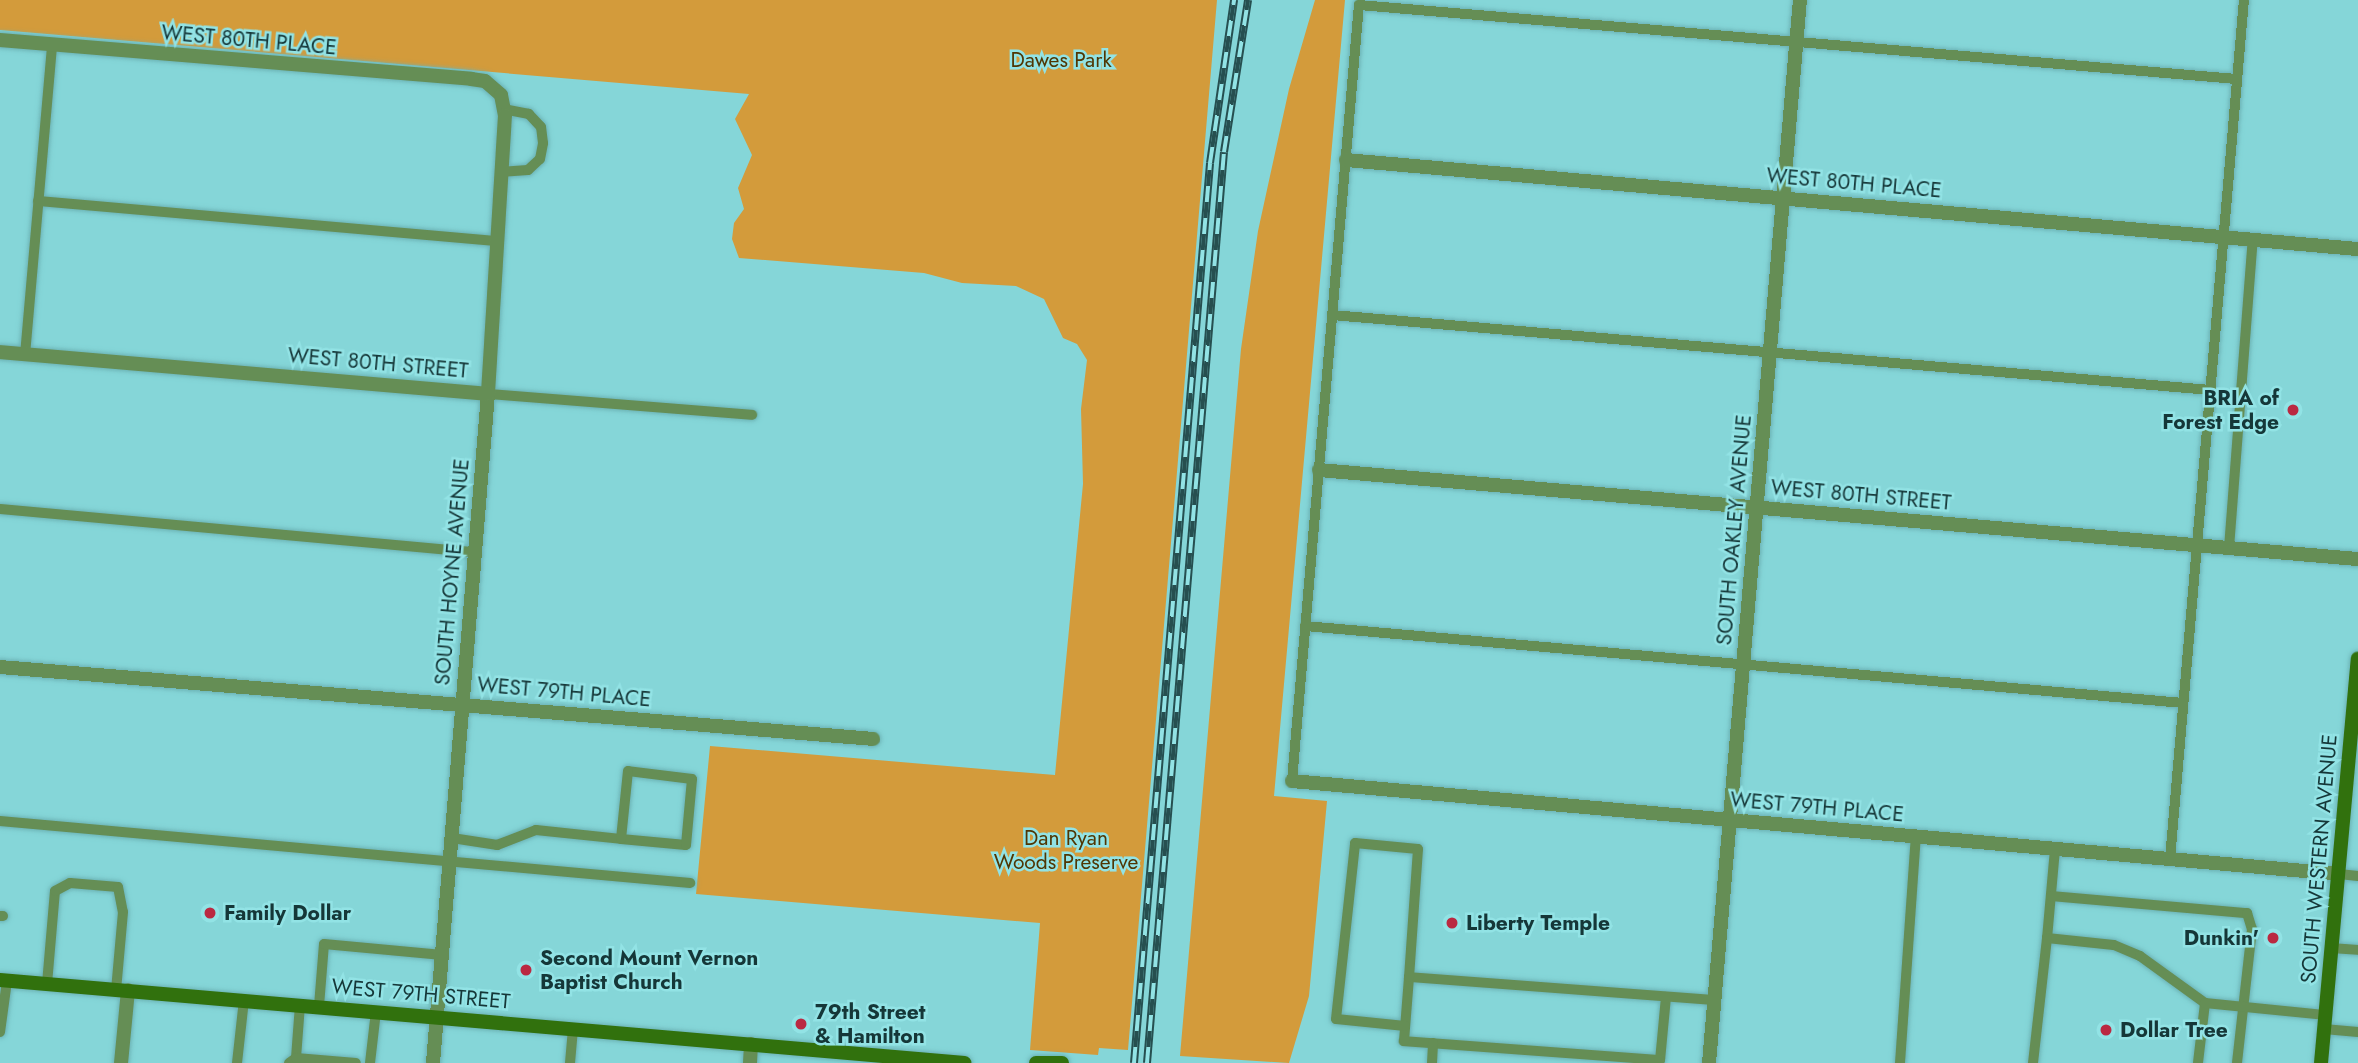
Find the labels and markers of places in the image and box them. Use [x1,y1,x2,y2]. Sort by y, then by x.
place label: BRIA of Forest Edge [2162,385,2279,435]
marker: BRIA of Forest Edge [2285,402,2301,418]
place label: Family Dollar [224,900,351,926]
marker: Family Dollar [202,905,218,921]
place label: Liberty Temple [1466,910,1610,936]
marker: Liberty Temple [1444,915,1460,931]
place label: Dunkin' [2184,925,2259,951]
marker: Dunkin' [2265,930,2281,946]
place label: Second Mount Vernon Baptist Church [540,945,758,995]
marker: Second Mount Vernon Baptist Church [518,962,534,978]
place label: 79th Street & Hamilton [815,999,926,1049]
marker: 79th Street & Hamilton [793,1016,809,1032]
place label: Dollar Tree [2120,1017,2228,1043]
marker: Dollar Tree [2098,1022,2114,1038]

